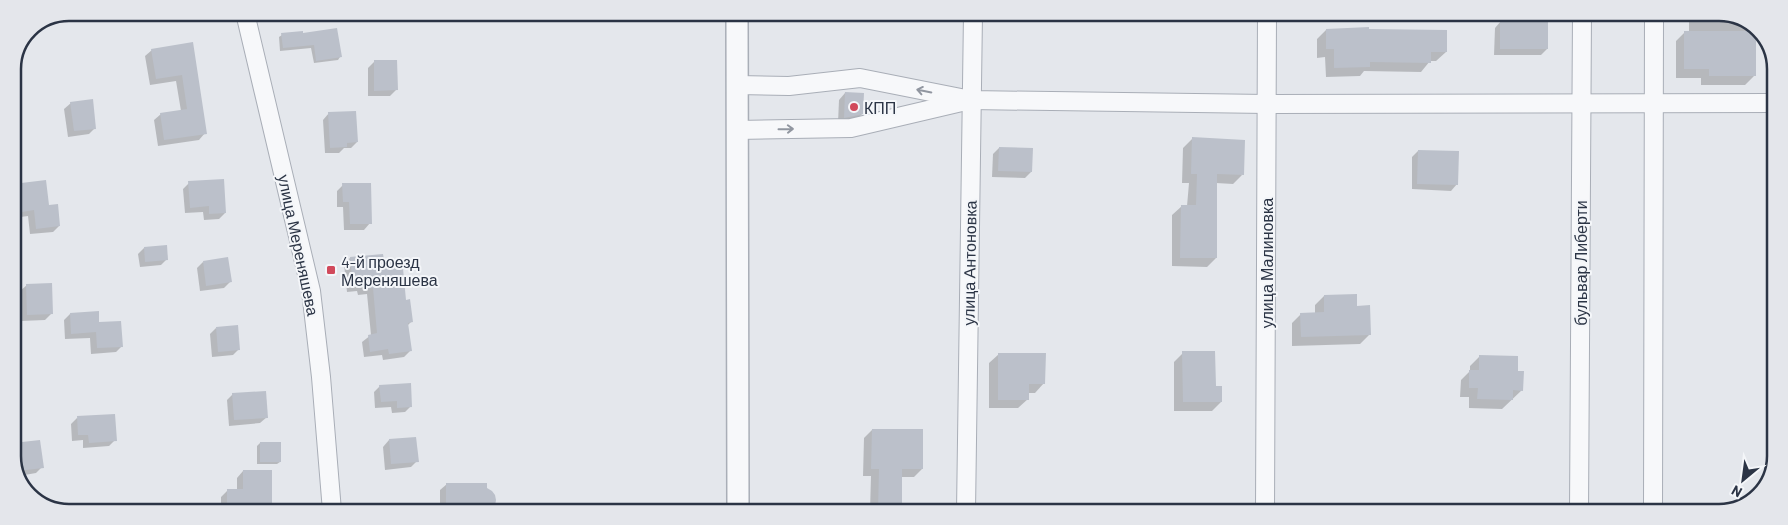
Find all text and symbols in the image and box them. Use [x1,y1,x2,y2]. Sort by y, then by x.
one-way arrow [916,85,932,95]
place label: КПП [864,98,896,117]
marker: КПП [848,101,860,113]
one-way arrow [777,124,793,134]
street label: улица Мереняшева [275,173,323,317]
street label: улица Малиновка [1257,198,1276,328]
street label: улица Антоновка [958,200,980,326]
street label: бульвар Либерти [1571,200,1590,326]
place label: 4-й проезд Мереняшева [341,252,438,289]
marker: 4-й проезд Мереняшева [325,264,337,276]
north arrow [1718,455,1768,505]
text: N [1728,482,1745,501]

